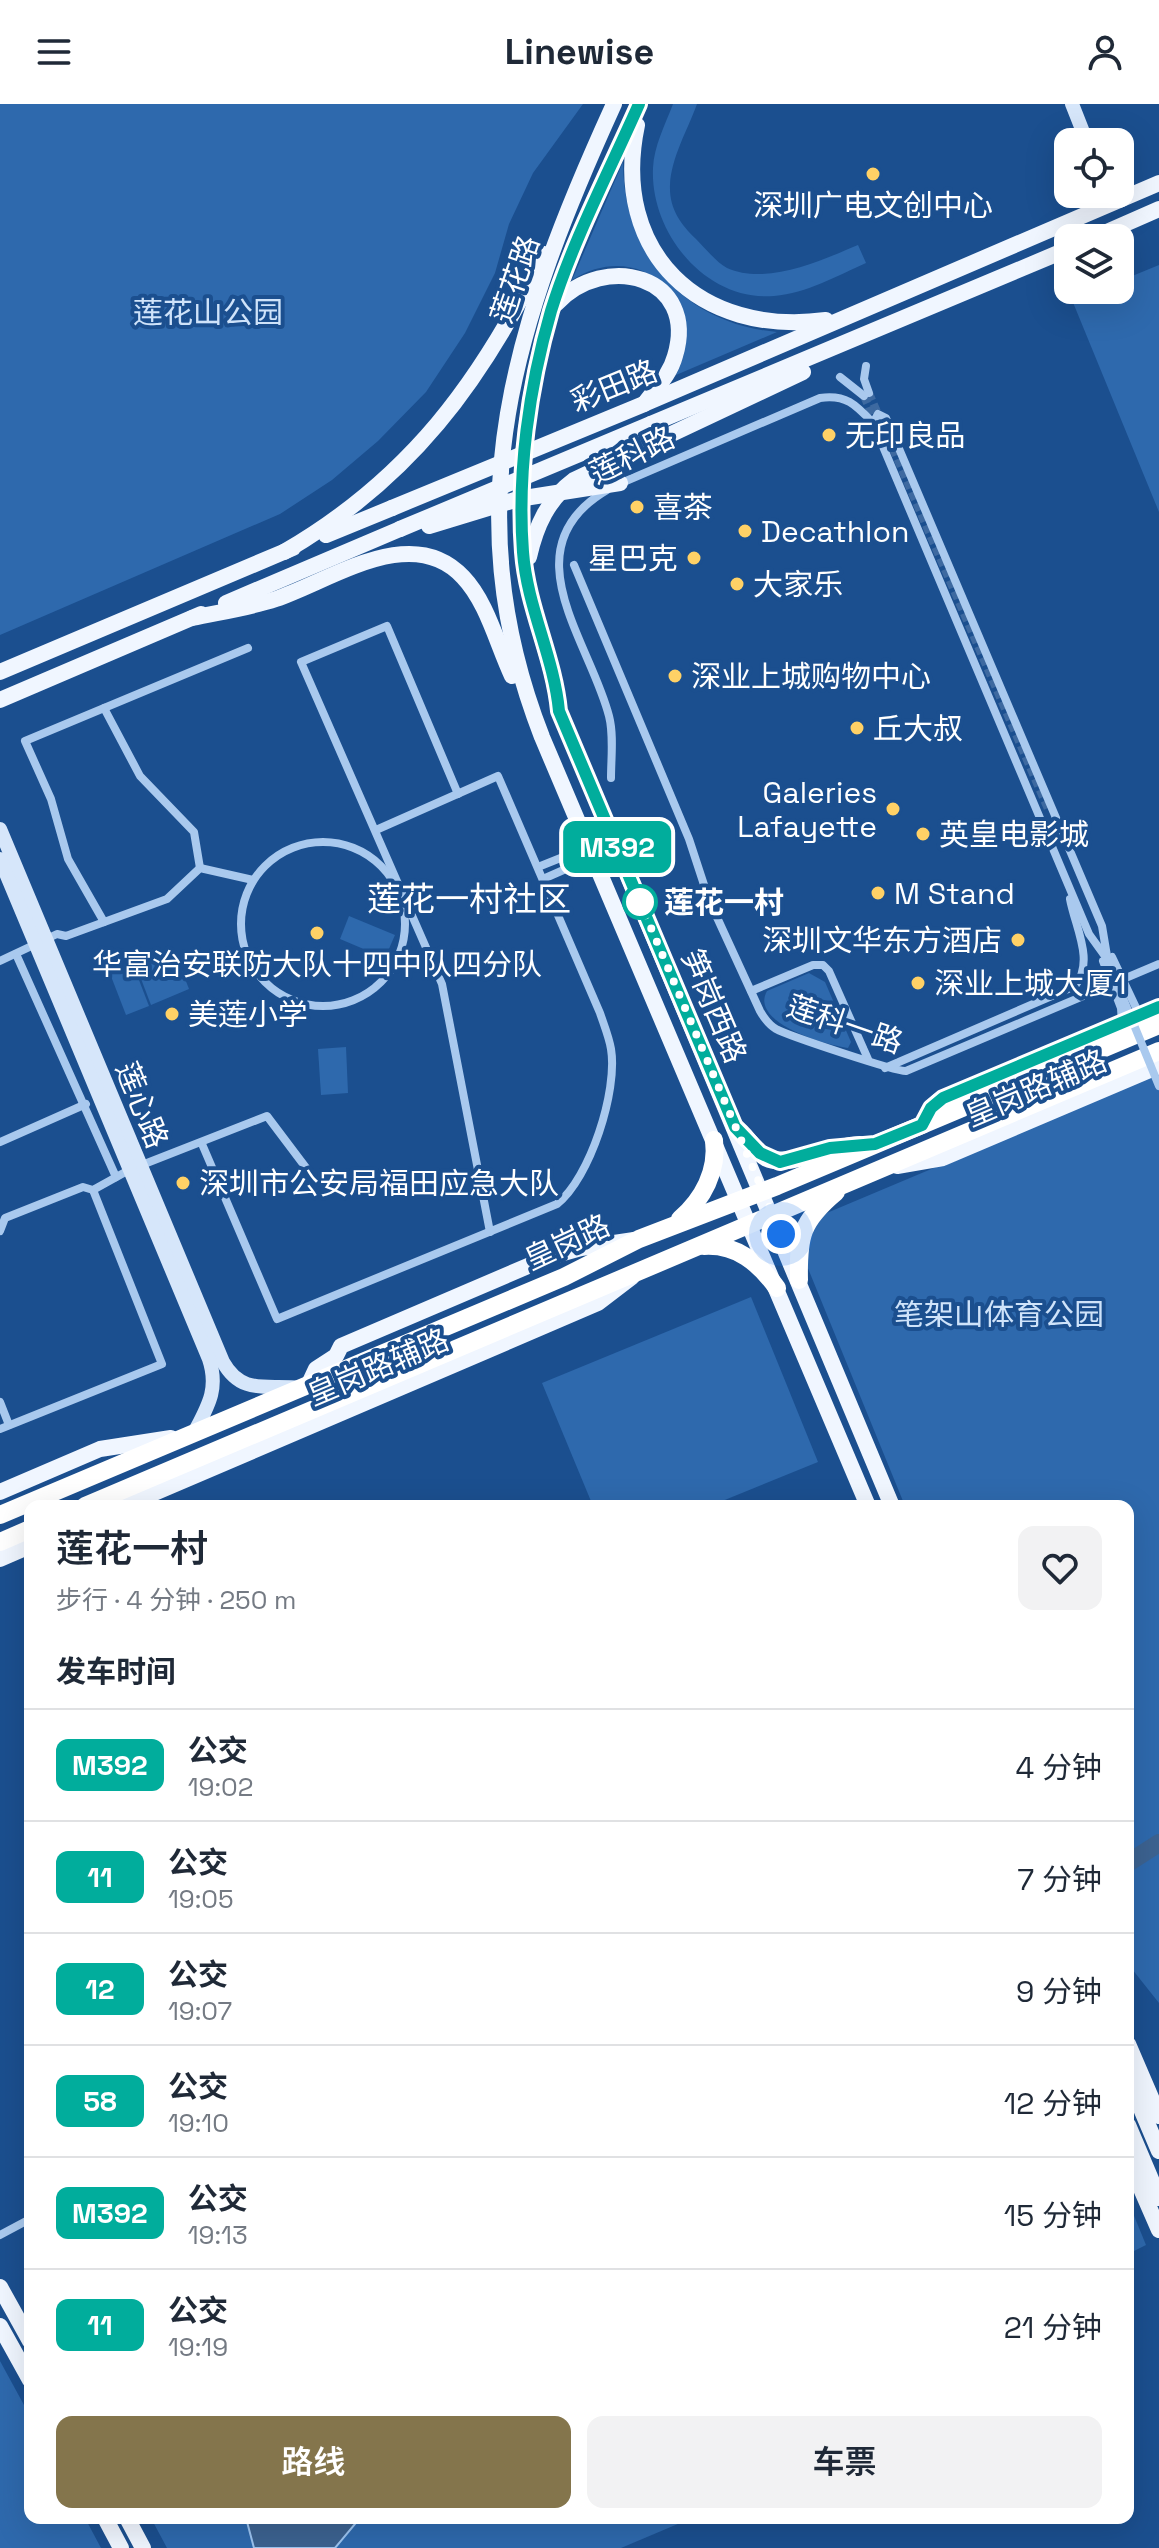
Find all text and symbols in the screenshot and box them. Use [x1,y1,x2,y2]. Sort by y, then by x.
text: Linewise [505,29,654,75]
icon: menu [32,30,76,74]
icon: person [1083,30,1127,74]
map controls [1054,128,1134,304]
button: locate [1054,128,1134,208]
marker: 深圳广电文创中心 [864,165,882,183]
place label: 深圳广电文创中心 [753,186,993,225]
button: layers [1054,224,1134,304]
street label: 莲花路 [482,230,548,328]
park label: 莲花山公园 [133,293,283,332]
street label: 彩田路 [565,351,663,421]
place label: 无印良品 [845,416,965,455]
street label: 莲科路 [583,418,681,492]
marker: 无印良品 [820,426,838,444]
place label: 喜茶 [653,488,713,527]
marker: 喜茶 [628,498,646,516]
place label: Decathlon [761,512,909,551]
marker: Decathlon [736,522,754,540]
place label: 星巴克 [588,539,678,578]
marker: 星巴克 [685,549,703,567]
place label: 大家乐 [753,565,843,604]
marker: 大家乐 [728,575,746,593]
place label: 深业上城购物中心 [691,657,931,696]
marker: 深业上城购物中心 [666,667,684,685]
place label: 丘大叔 [873,709,963,748]
marker: 丘大叔 [848,719,866,737]
place label: Galeries Lafayette [737,773,877,846]
marker: Galeries Lafayette [884,800,902,818]
place label: 英皇电影城 [939,815,1089,854]
line badge: M392 [561,821,673,873]
marker: 英皇电影城 [914,825,932,843]
text: M392 [579,829,655,865]
place label: M Stand [894,874,1015,913]
district label: 莲花一村社区 [367,878,571,921]
place label: 莲花一村 [664,883,784,922]
marker: M Stand [869,884,887,902]
marker: 莲花一村 [623,885,657,919]
place label: 深圳文华东方酒店 [762,921,1002,960]
marker: 华富治安联防大队十四中队四分队 [308,924,326,942]
marker: 深圳文华东方酒店 [1009,931,1027,949]
street label: 笋岗西路 [673,943,755,1069]
place label: 华富治安联防大队十四中队四分队 [92,945,542,984]
place label: 深业上城大厦1 [934,964,1127,1003]
marker: 深业上城大厦1 [909,974,927,992]
street label: 莲科一路 [782,986,908,1062]
place label: 美莲小学 [188,995,308,1034]
marker: 美莲小学 [163,1005,181,1023]
street label: 皇岗路辅路 [959,1041,1113,1135]
street label: 莲心路 [107,1056,177,1154]
place label: 深圳市公安局福田应急大队 [199,1164,559,1203]
marker: 深圳市公安局福田应急大队 [174,1174,192,1192]
street label: 皇岗路 [518,1205,616,1279]
your location [761,1214,801,1254]
park label: 笔架山体育公园 [894,1295,1104,1334]
street label: 皇岗路辅路 [301,1320,455,1414]
text: 莲花一村 [56,1525,208,1573]
button: heart [1018,1526,1102,1610]
text: 步行 · 4 分钟 · 250 m [56,1583,296,1617]
text: 发车时间 [56,1652,176,1691]
text: 公交 [188,1731,248,1770]
text: M392 [72,1747,148,1783]
text: 4 分钟 [1016,1748,1102,1787]
text: 19:02 [188,1770,253,1804]
text: 公交 [168,1843,228,1882]
text: 11 [87,1859,113,1895]
text: 7 分钟 [1017,1860,1102,1899]
text: 19:05 [168,1882,234,1916]
text: 公交 [168,1955,228,1994]
text: 12 [85,1971,115,2007]
text: 9 分钟 [1016,1972,1102,2011]
text: 19:07 [168,1994,232,2028]
text: 公交 [168,2067,228,2106]
text: 58 [83,2083,117,2119]
text: 12 分钟 [1004,2084,1102,2123]
text: 19:10 [168,2106,229,2140]
text: 公交 [188,2179,248,2218]
text: M392 [72,2195,148,2231]
text: 15 分钟 [1004,2196,1102,2235]
text: 19:13 [188,2218,248,2252]
text: 公交 [168,2291,228,2330]
text: 11 [87,2307,113,2343]
text: 21 分钟 [1004,2308,1102,2347]
text: 19:19 [168,2330,228,2364]
button: 路线 [56,2416,571,2508]
button: 车票 [587,2416,1102,2508]

